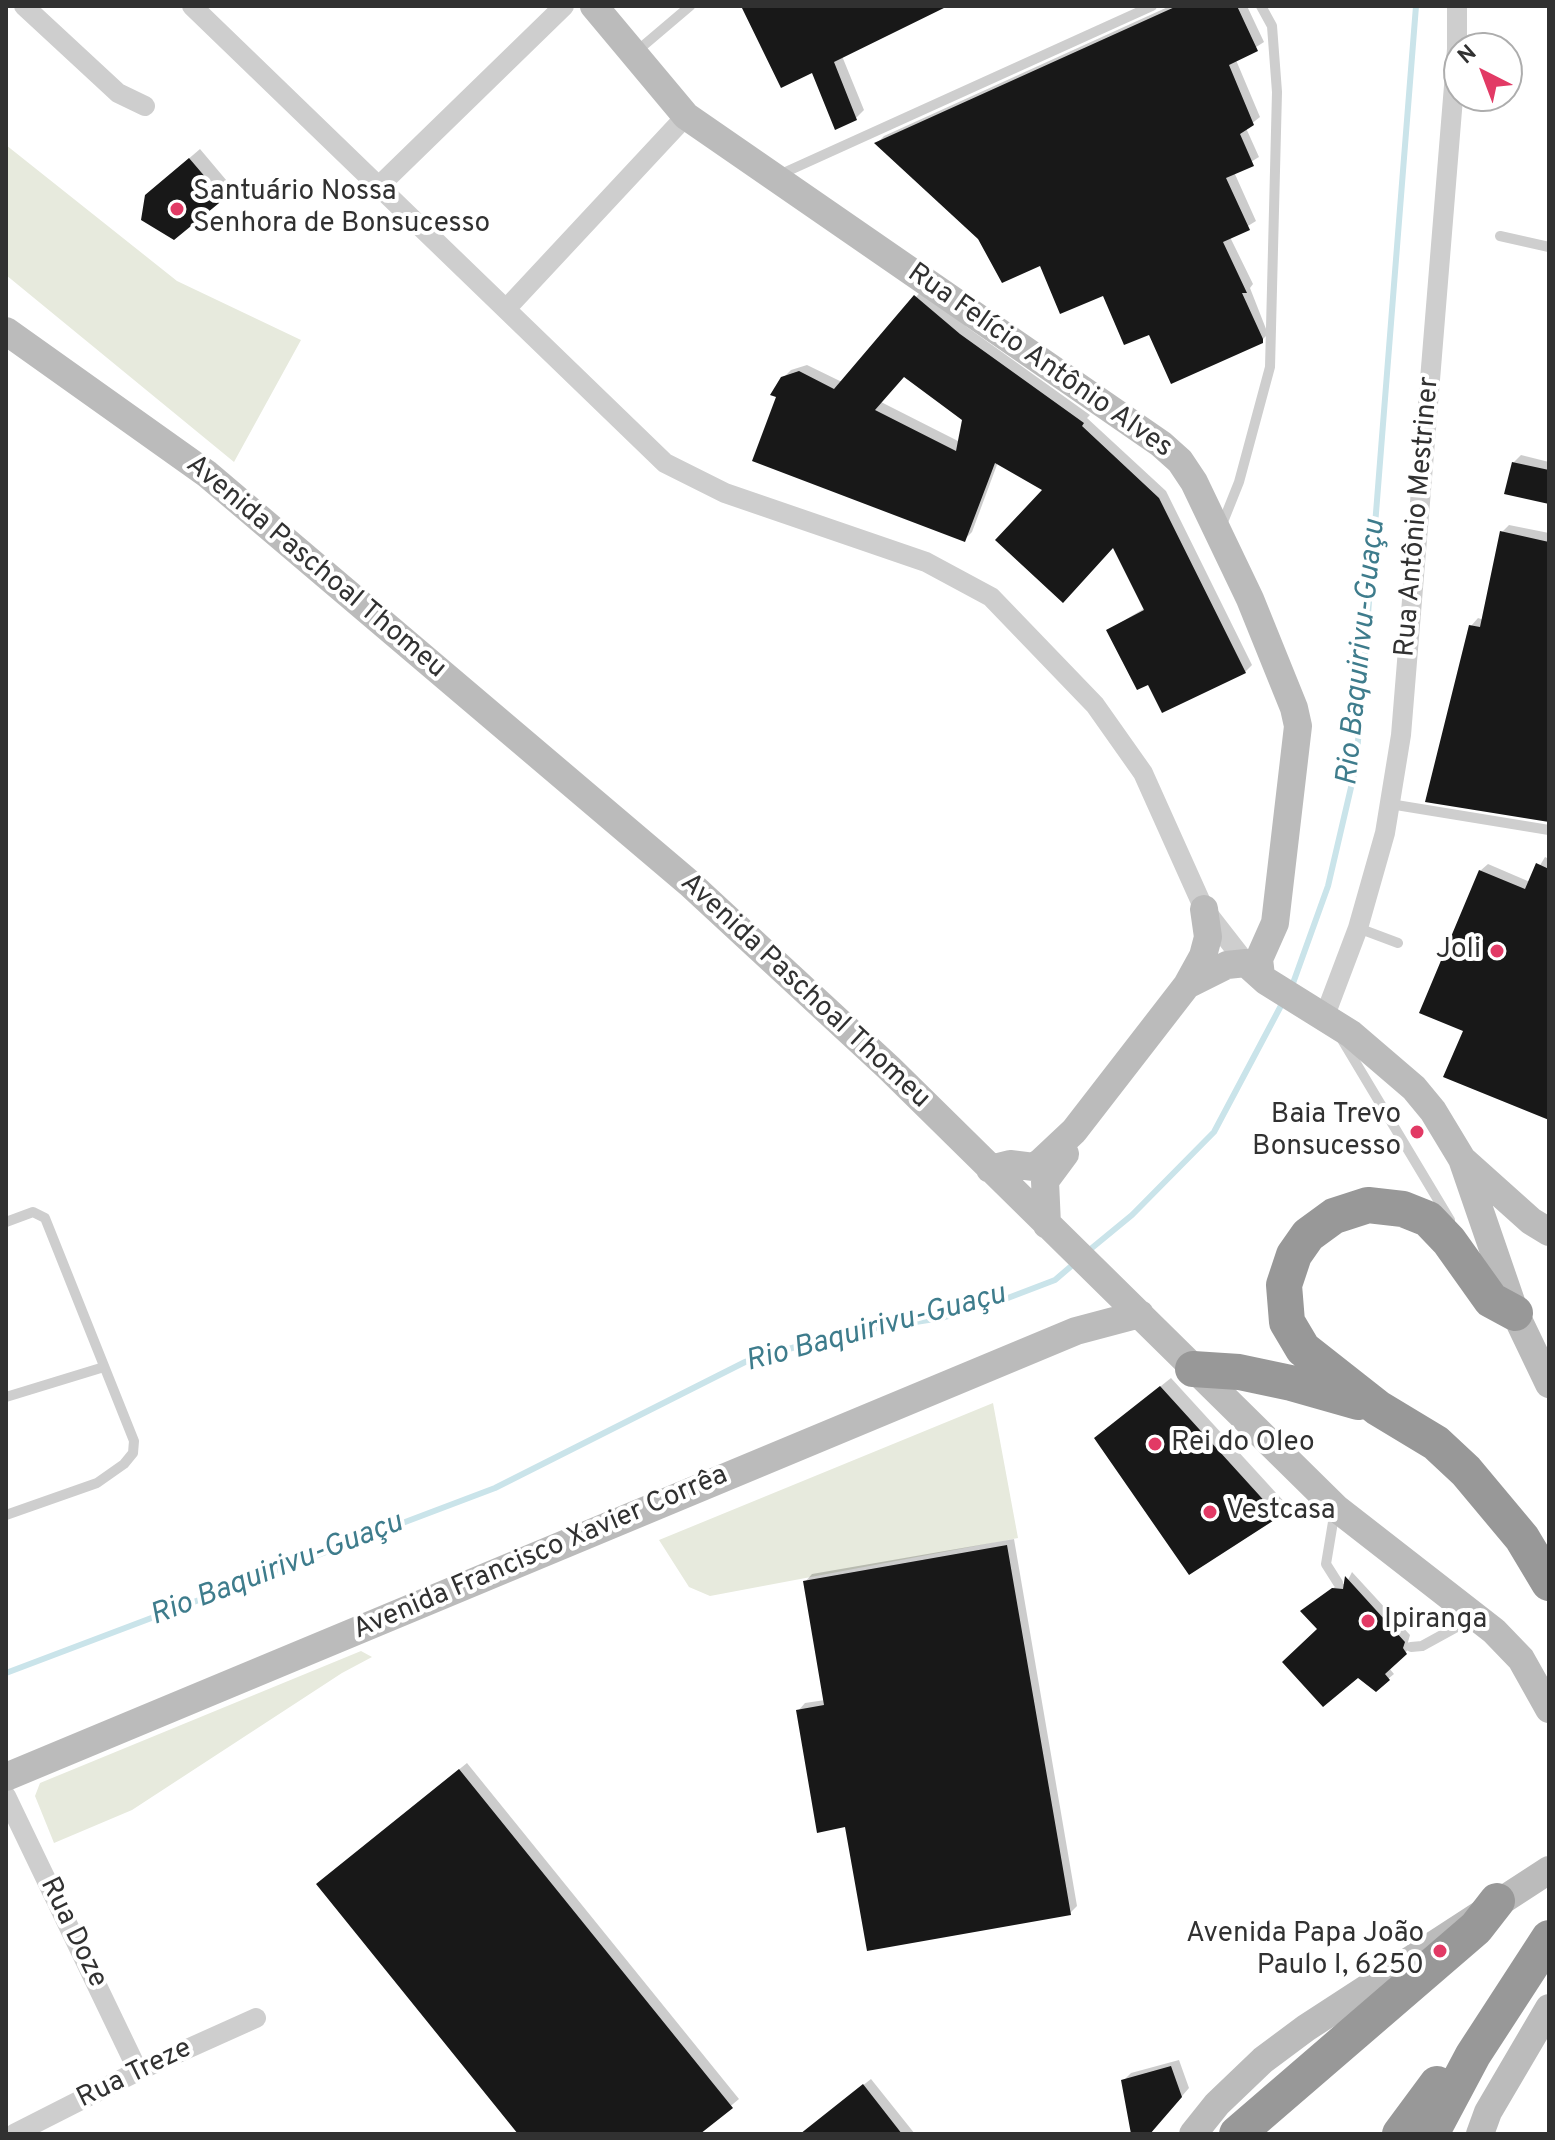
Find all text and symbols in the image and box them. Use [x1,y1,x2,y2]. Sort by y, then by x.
north arrow [1443,32,1523,112]
text: N [1453,40,1483,71]
place label: Santuário Nossa Senhora de Bonsucesso [193,176,490,242]
marker: Santuário Nossa Senhora de Bonsucesso [168,200,186,218]
street label: Rua Felício Antônio Alves [900,258,1178,466]
street label: Rua Antônio Mestriner [1390,376,1448,658]
street label: Avenida Paschoal Thomeu [178,449,452,687]
water label: Rio Baquirivu-Guaçu [1331,518,1395,788]
street label: Avenida Paschoal Thomeu [672,867,936,1117]
place label: Joli [1436,934,1481,968]
marker: Joli [1488,942,1506,960]
place label: Baia Trevo Bonsucesso [1252,1099,1401,1165]
marker: Baia Trevo Bonsucesso [1408,1123,1426,1141]
water label: Rio Baquirivu-Guaçu [742,1278,1010,1382]
place label: Rei do Oleo [1171,1427,1315,1461]
marker: Rei do Oleo [1146,1435,1164,1453]
street label: Avenida Francisco Xavier Corrêa [349,1460,733,1648]
place label: Vestcasa [1226,1495,1336,1529]
marker: Vestcasa [1201,1503,1219,1521]
water label: Rio Baquirivu-Guaçu [146,1506,408,1636]
place label: Ipiranga [1384,1604,1487,1638]
marker: Ipiranga [1359,1612,1377,1630]
street label: Rua Doze [31,1872,113,1994]
place label: Avenida Papa João Paulo I, 6250 [1186,1918,1424,1984]
marker: Avenida Papa João Paulo I, 6250 [1431,1942,1449,1960]
street label: Rua Treze [72,2033,198,2117]

